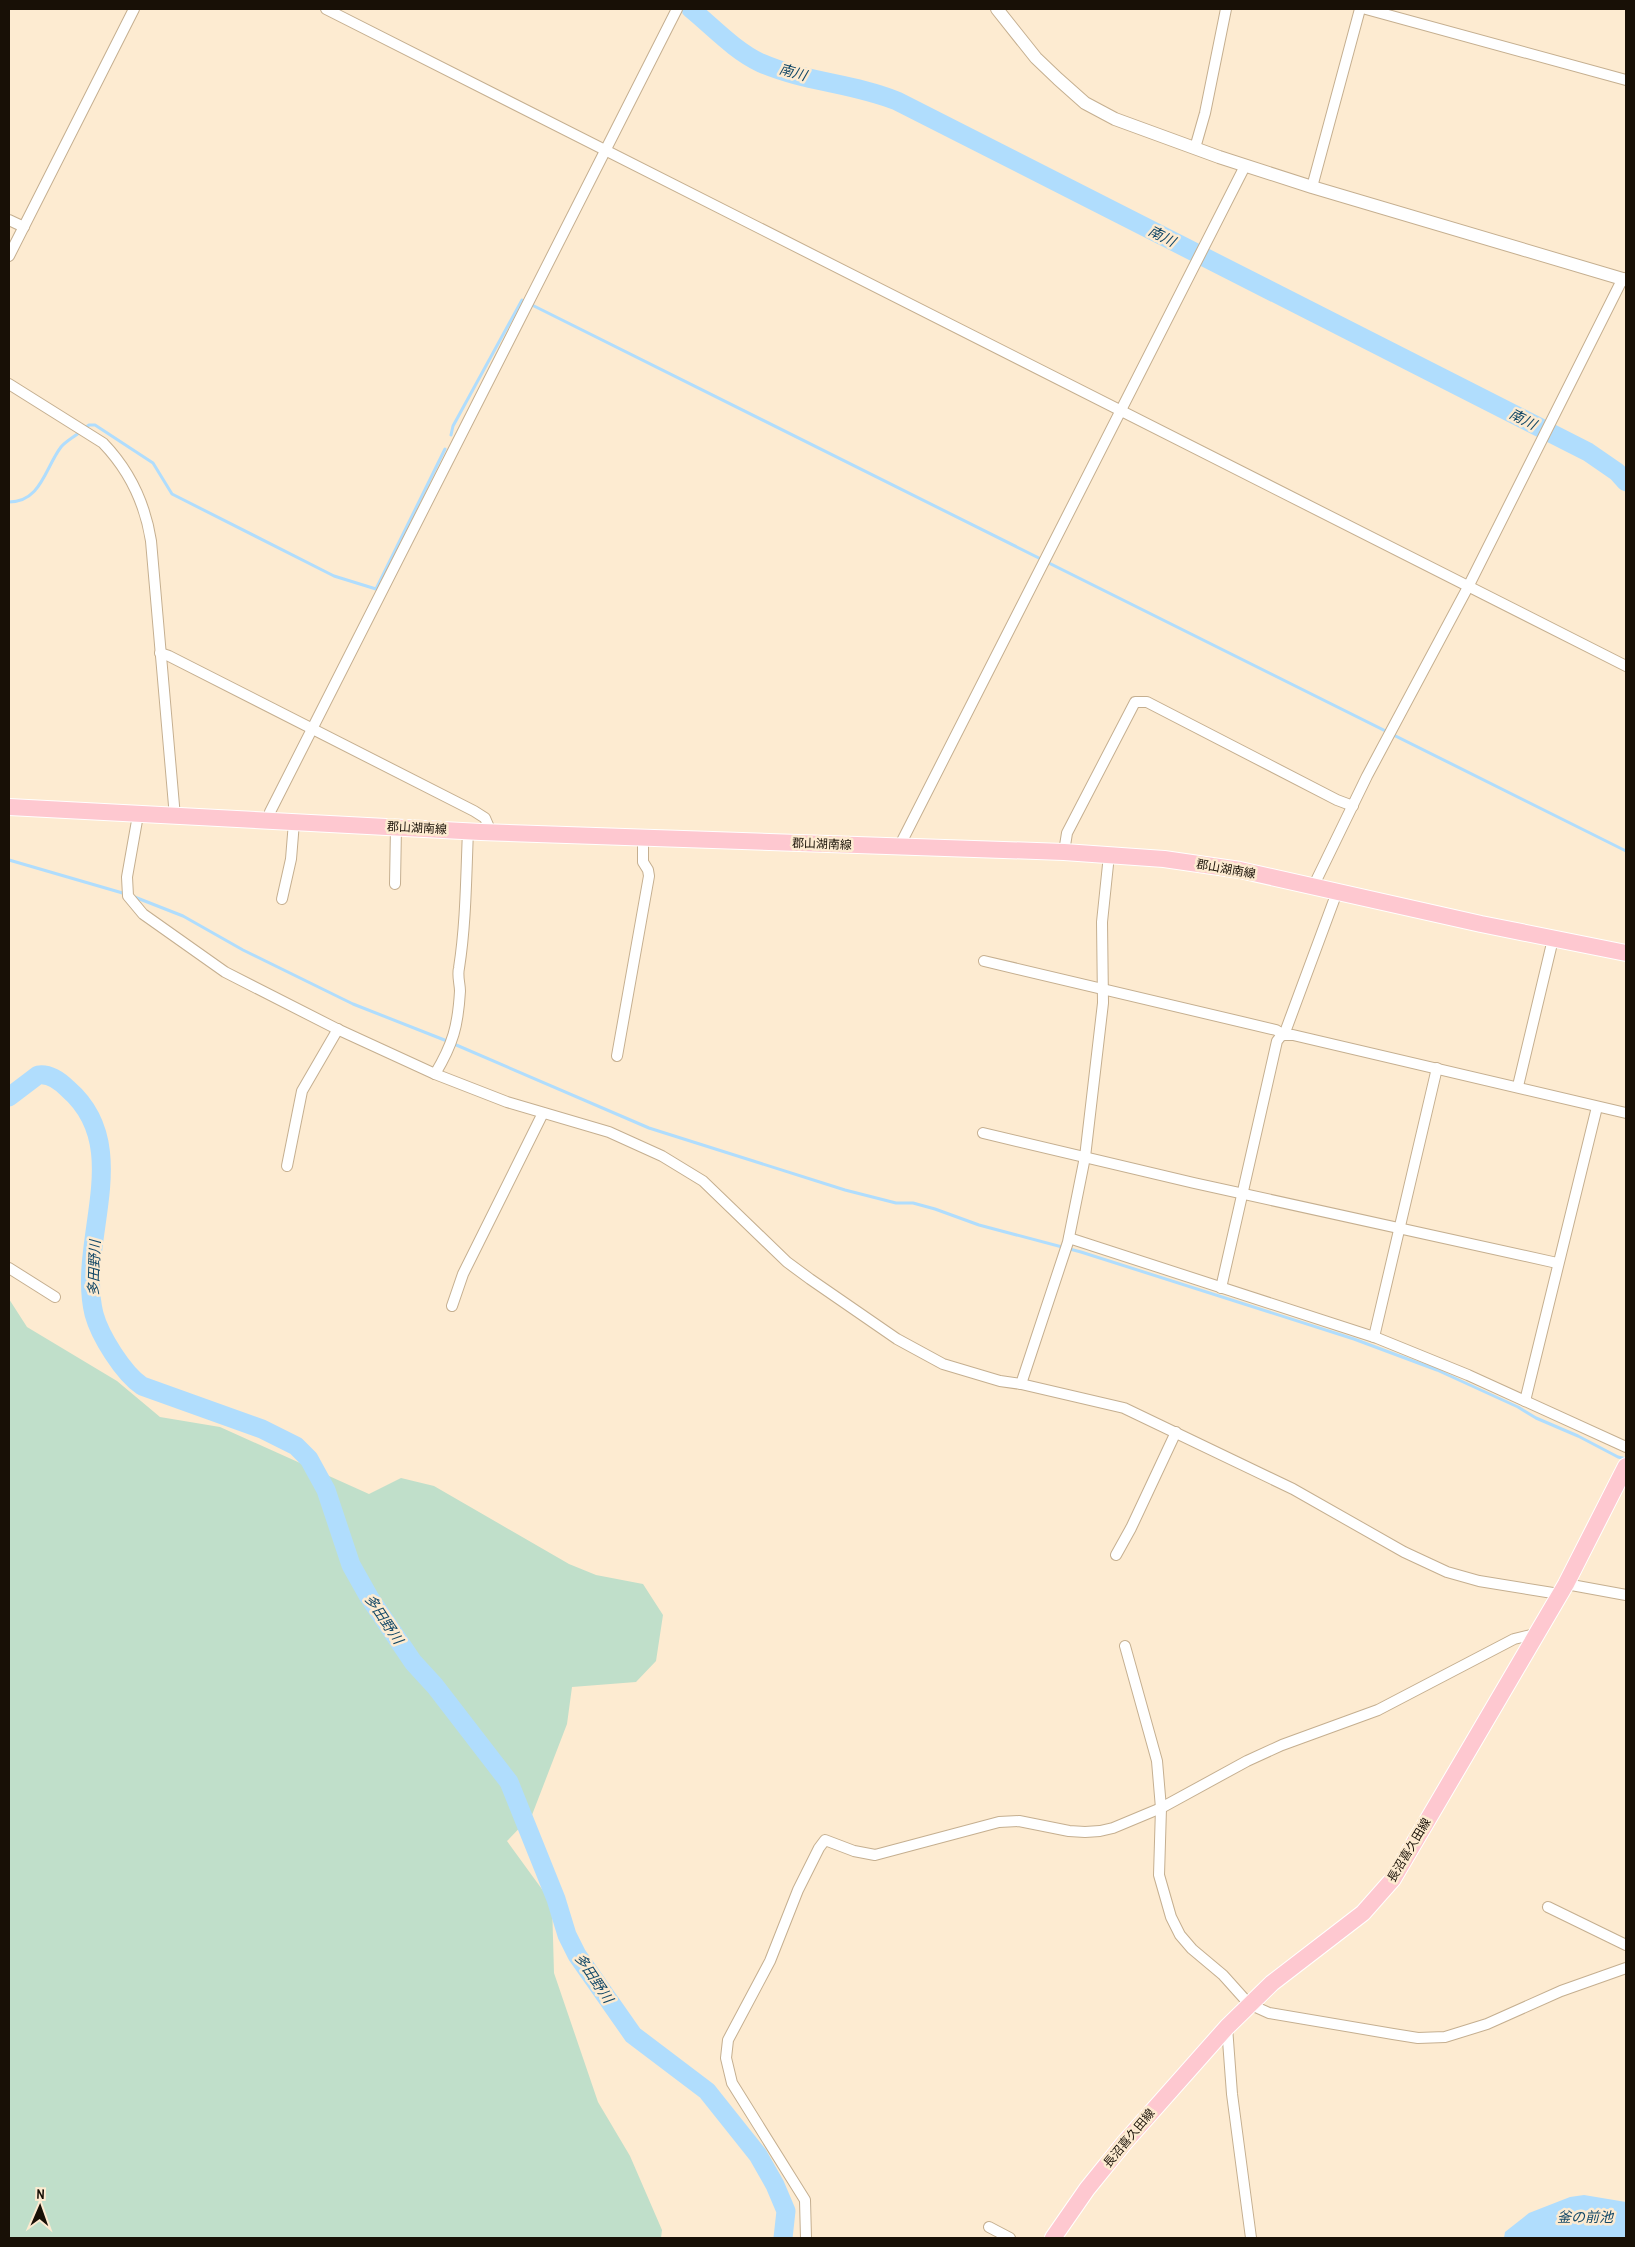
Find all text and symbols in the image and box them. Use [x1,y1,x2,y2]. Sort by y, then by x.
water label: 南川 [777,59,811,85]
water label: 南川 [1145,222,1180,251]
water label: 南川 [1506,405,1541,434]
street label: 郡山湖南線 [387,818,447,838]
street label: 郡山湖南線 [792,835,852,853]
street label: 郡山湖南線 [1195,856,1257,882]
water label: 多田野川 [84,1238,104,1296]
water label: 多田野川 [361,1591,408,1649]
street label: 長沼喜久田線 [1384,1815,1434,1885]
water label: 多田野川 [571,1950,618,2008]
street label: 長沼喜久田線 [1100,2105,1158,2171]
north arrow [15,2182,65,2232]
text: N [36,2185,45,2203]
water label: 釜の前池 [1557,2208,1615,2226]

